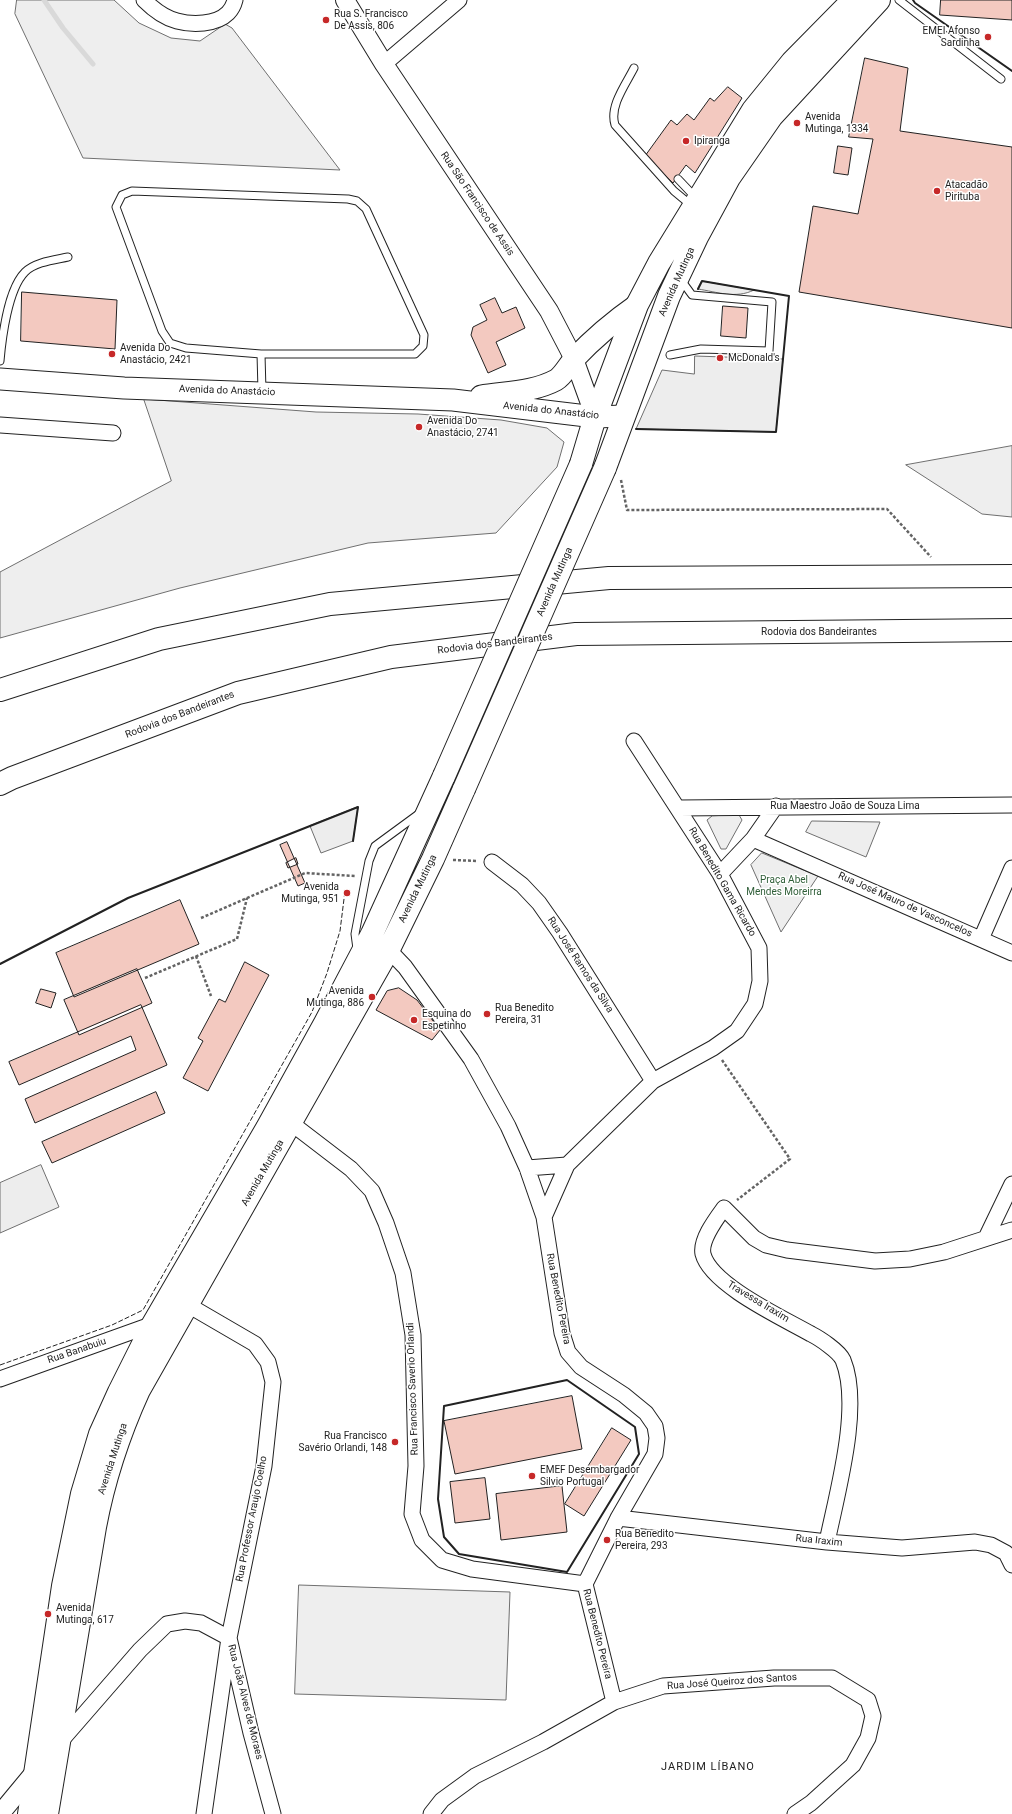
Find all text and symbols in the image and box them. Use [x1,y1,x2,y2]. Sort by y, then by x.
place label: Rua S. Francisco De Assis, 806 [334,8,408,32]
marker: Rua S. Francisco De Assis, 806 [321,15,331,25]
place label: EMEI Afonso Sardinha [923,25,980,48]
marker: EMEI Afonso Sardinha [983,32,993,42]
place label: Avenida Mutinga, 1334 [805,111,868,134]
marker: Avenida Mutinga, 1334 [792,118,802,128]
place label: Ipiranga [694,135,730,147]
marker: Ipiranga [681,136,691,146]
street label: Rua São Francisco de Assis [438,150,516,258]
place label: Atacadão Pirituba [945,179,988,202]
marker: Atacadão Pirituba [932,186,942,196]
street label: Avenida Mutinga [656,246,698,318]
place label: Avenida Do Anastácio, 2421 [120,342,192,366]
marker: Avenida Do Anastácio, 2421 [107,349,117,359]
place label: McDonald's [728,352,780,364]
marker: McDonald's [715,353,725,363]
street label: Avenida do Anastácio [179,383,275,399]
street label: Avenida do Anastácio [502,400,600,422]
place label: Avenida Do Anastácio, 2741 [427,415,499,438]
marker: Avenida Do Anastácio, 2741 [414,422,424,432]
street label: Avenida Mutinga [534,546,576,618]
street label: Rodovia dos Bandeirantes [761,626,877,638]
street label: Rodovia dos Bandeirantes [437,631,553,657]
street label: Rodovia dos Bandeirantes [124,689,236,741]
street label: Rua Maestro João de Souza Lima [770,800,920,812]
street label: Rua Benedito Gama Ricardo [686,825,758,939]
street label: Avenida Mutinga [396,853,440,925]
street label: Rua José Mauro de Vasconcelos [836,870,974,940]
park label: Praça Abel Mendes Moreirra [746,874,822,898]
place label: Avenida Mutinga, 951 [281,881,339,904]
marker: Avenida Mutinga, 951 [342,888,352,898]
street label: Rua José Ramos da Silva [544,915,616,1015]
place label: Avenida Mutinga, 886 [306,985,364,1008]
marker: Avenida Mutinga, 886 [367,992,377,1002]
place label: Rua Benedito Pereira, 31 [495,1002,554,1026]
place label: Esquina do Espetinho [422,1008,471,1032]
marker: Rua Benedito Pereira, 31 [482,1009,492,1019]
marker: Esquina do Espetinho [409,1015,419,1025]
street label: Avenida Mutinga [239,1138,287,1208]
street label: Rua Benedito Pereira [543,1252,573,1346]
street label: Travessa Iraxim [725,1279,791,1325]
street label: Rua Francisco Saverio Orlandi [405,1323,421,1455]
street label: Rua Banabuiu [46,1335,108,1367]
street label: Avenida Mutinga [96,1422,130,1496]
place label: Rua Francisco Savério Orlandi, 148 [299,1430,387,1454]
marker: Rua Francisco Savério Orlandi, 148 [390,1437,400,1447]
street label: Rua Professor Araujo Coelho [234,1455,270,1583]
place label: EMEF Desembargador Silvio Portugal [540,1464,639,1488]
marker: EMEF Desembargador Silvio Portugal [527,1471,537,1481]
place label: Rua Benedito Pereira, 293 [615,1528,674,1552]
street label: Rua Iraxim [795,1533,843,1549]
marker: Rua Benedito Pereira, 293 [602,1535,612,1545]
street label: Rua Benedito Pereira [580,1588,614,1680]
place label: Avenida Mutinga, 617 [56,1602,114,1626]
marker: Avenida Mutinga, 617 [43,1609,53,1619]
street label: Rua João Alves de Moraes [225,1643,265,1761]
street label: Rua José Queiroz dos Santos [667,1671,797,1693]
district label: JARDIM LÍBANO [661,1760,755,1774]

